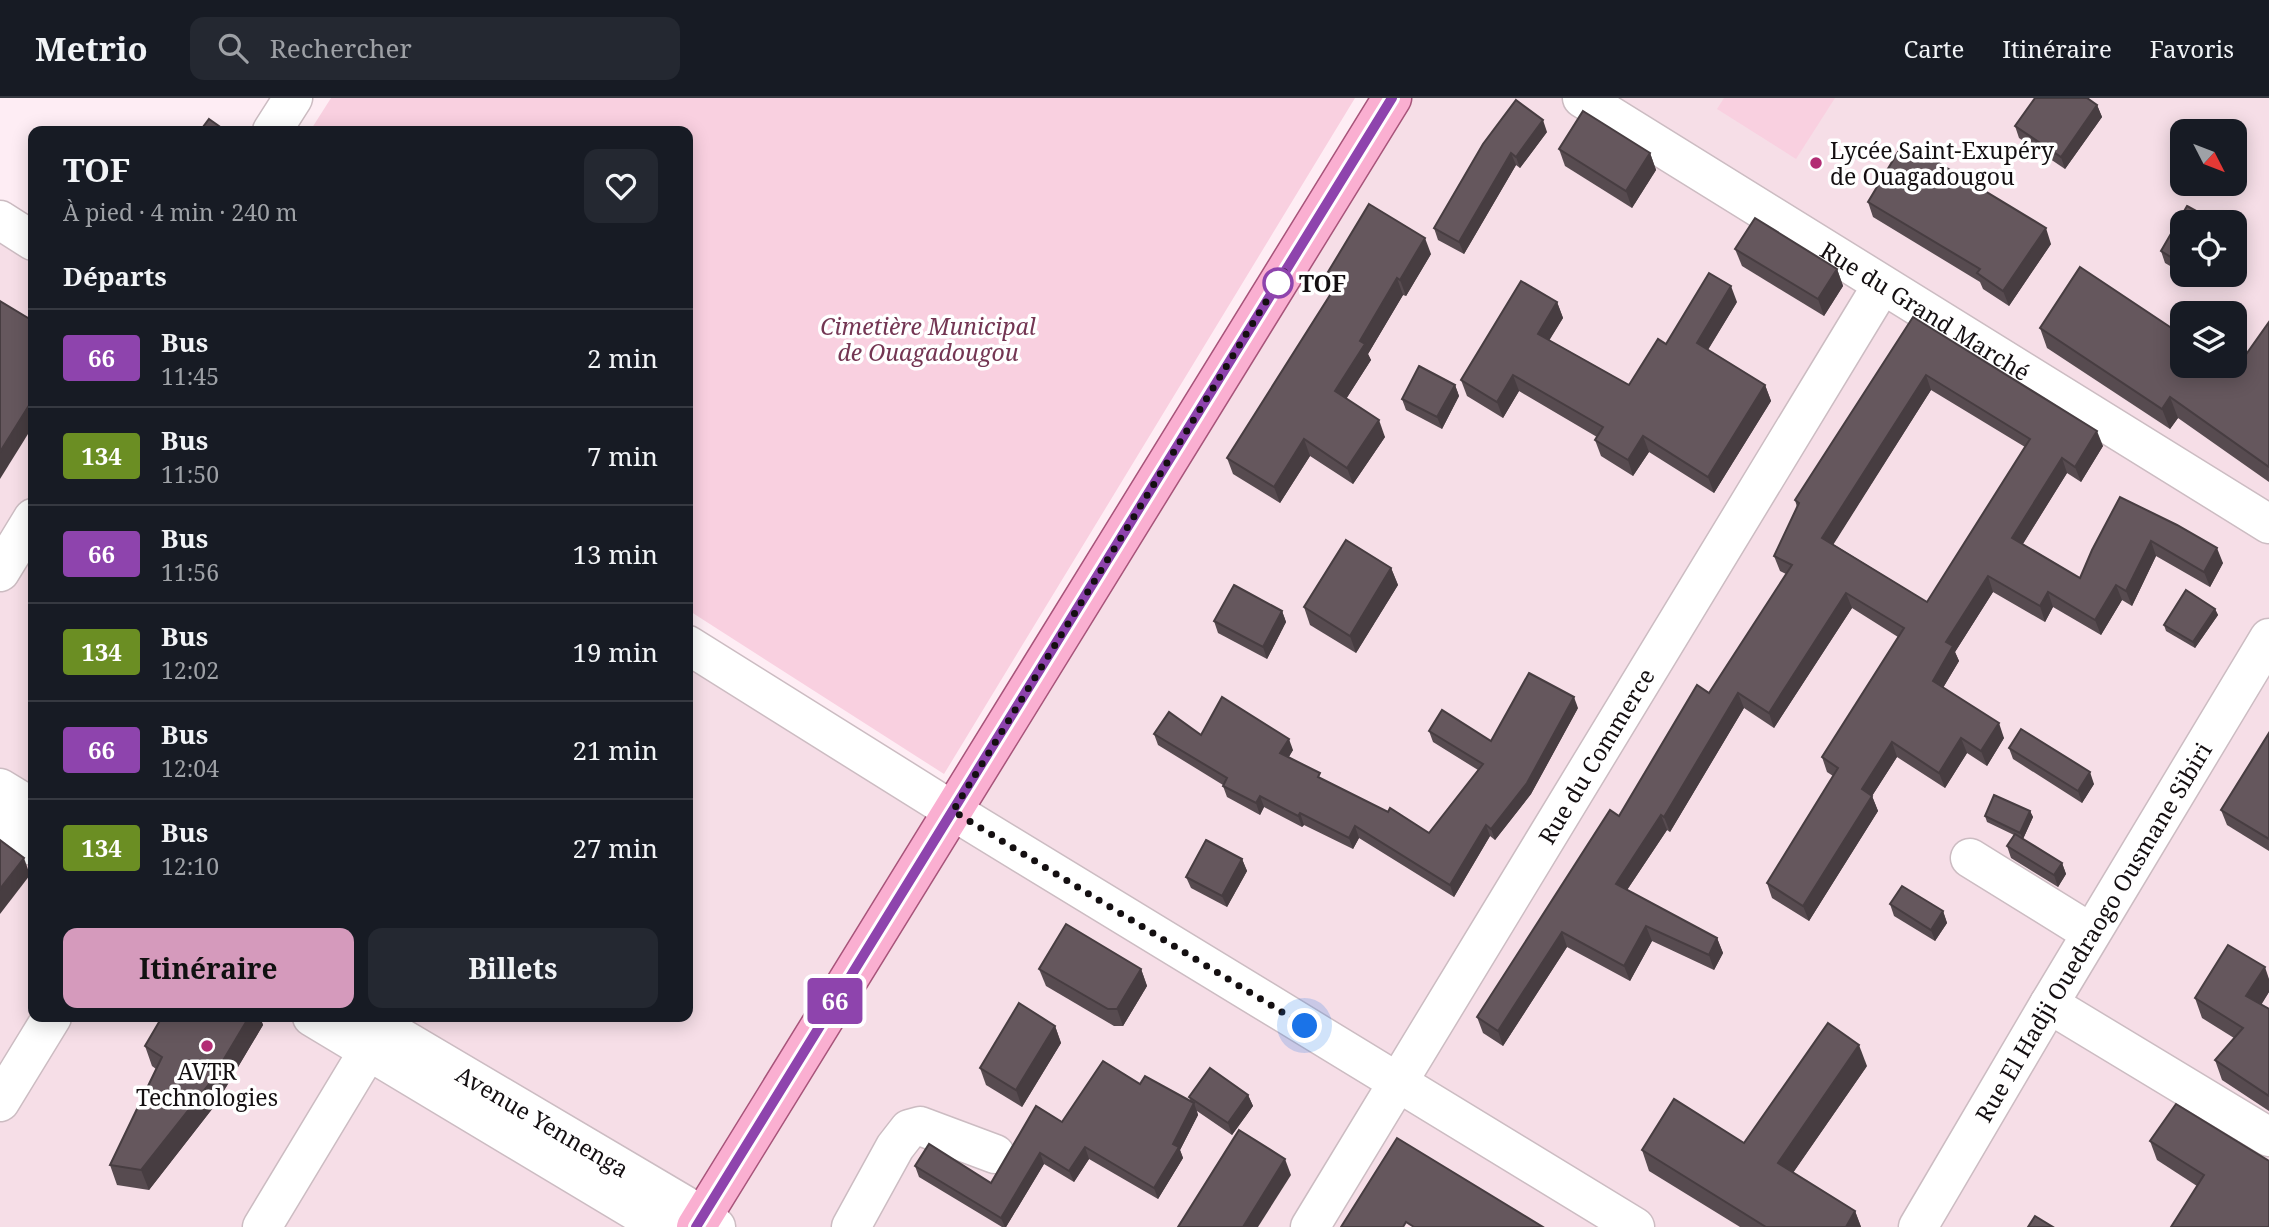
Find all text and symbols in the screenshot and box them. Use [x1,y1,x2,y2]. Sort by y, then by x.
search box [190,17,680,80]
text: Metrio [35,26,148,71]
icon: search [214,29,252,67]
text: Rechercher [270,30,412,66]
text: Carte [1903,32,1964,65]
text: Itinéraire [2002,32,2112,65]
text: Favoris [2150,32,2234,65]
north arrow [2170,119,2247,196]
map controls [2170,119,2247,378]
place label: Lycée Saint-Exupéry de Ouagadougou [1830,134,2054,192]
text: TOF [63,147,130,192]
button: heart [584,149,658,223]
marker: Lycée Saint-Exupéry de Ouagadougou [1808,155,1824,171]
text: À pied · 4 min · 240 m [63,196,298,228]
button: locate [2170,210,2247,287]
street label: Rue du Grand Marché [1814,234,2036,388]
text: Départs [63,258,167,294]
place label: TOF [1299,267,1346,299]
marker: TOF [1263,268,1293,298]
button: layers [2170,301,2247,378]
park label: Cimetière Municipal de Ouagadougou [820,310,1036,368]
text: Bus [161,324,208,360]
text: 2 min [587,340,658,376]
text: 66 [88,341,115,374]
text: 11:45 [161,360,219,392]
text: Bus [161,422,208,458]
text: 7 min [587,438,658,474]
text: 134 [81,439,122,472]
text: 11:50 [161,458,219,490]
text: Bus [161,520,208,556]
text: 13 min [573,536,658,572]
text: 66 [88,537,115,570]
text: 11:56 [161,556,219,588]
text: Bus [161,618,208,654]
text: 19 min [573,634,658,670]
text: 134 [81,635,122,668]
text: 12:02 [161,654,219,686]
street label: Rue du Commerce [1530,662,1662,850]
text: Bus [161,716,208,752]
text: 21 min [573,732,658,768]
text: 66 [88,733,115,766]
street label: Rue El Hadji Ouedraogo Ousmane Sibiri [1967,736,2219,1128]
text: 12:04 [161,752,219,784]
text: Bus [161,814,208,850]
text: 27 min [573,830,658,866]
text: 134 [81,831,122,864]
text: 12:10 [161,850,219,882]
button: Itinéraire [63,928,354,1008]
button: Billets [368,928,658,1008]
line badge: 66 [804,978,866,1024]
text: 66 [821,984,849,1017]
your location [1287,1008,1322,1043]
marker: AVTR Technologies [199,1038,215,1054]
place label: AVTR Technologies [136,1055,278,1113]
street label: Avenue Yennenga [450,1058,635,1185]

